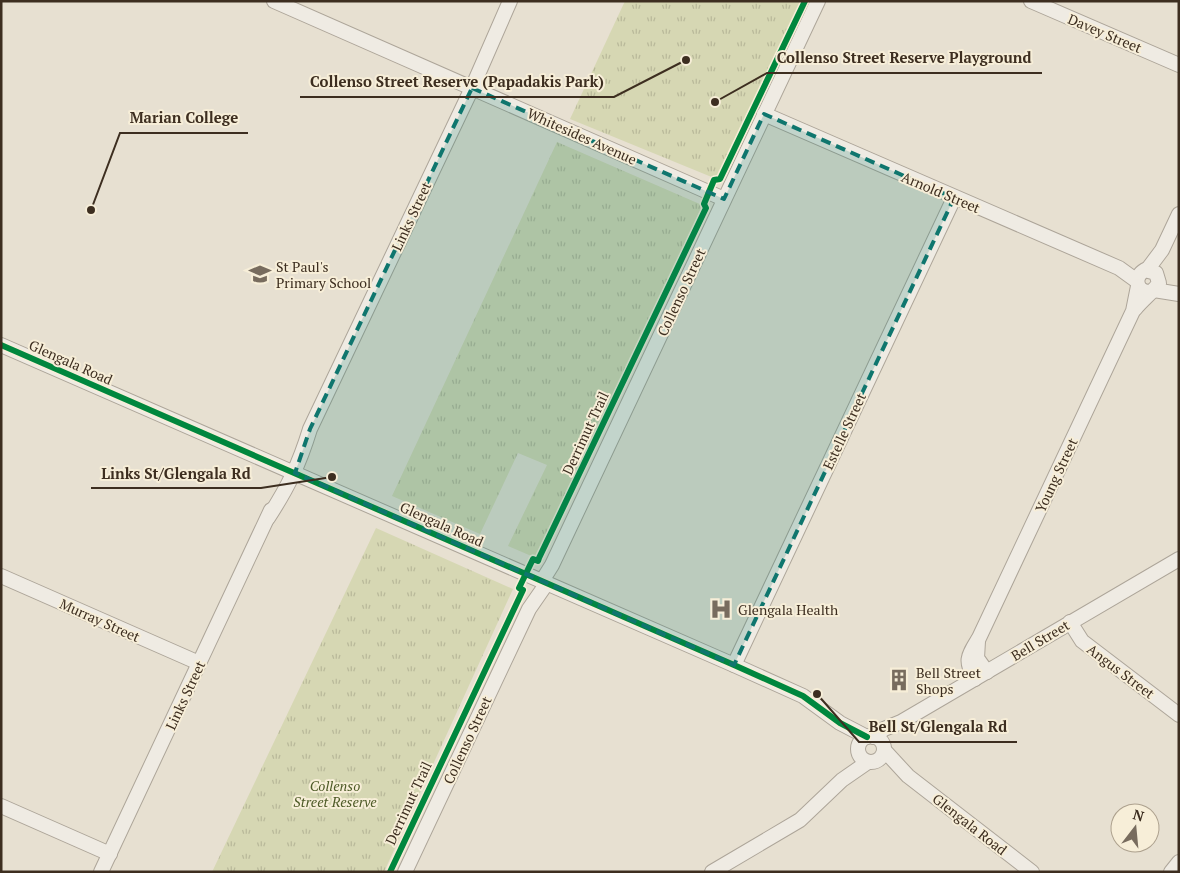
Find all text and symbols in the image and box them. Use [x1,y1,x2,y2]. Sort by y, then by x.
street label: Davey Street [1065,9,1146,57]
callout: Collenso Street Reserve Playground [767,43,1042,73]
text: Collenso Street Reserve Playground [777,47,1031,67]
callout: Collenso Street Reserve (Papadakis Park) [300,67,614,97]
text: Collenso Street Reserve (Papadakis Park) [310,71,604,91]
callout: Marian College [120,103,248,133]
street label: Whitesides Avenue [524,103,640,169]
text: Marian College [130,107,238,127]
street label: Arnold Street [899,167,984,217]
street label: Links Street [387,178,436,254]
street label: Collenso Street [652,244,710,339]
place label: St Paul's Primary School [276,257,371,292]
school or university icon: St Paul's Primary School [247,261,273,287]
street label: Glengala Road [26,335,116,389]
street label: Derrimut Trail [557,388,613,478]
street label: Estelle Street [818,389,870,472]
street label: Young Street [1030,434,1082,515]
callout: Links St/Glengala Rd [91,458,261,488]
text: Links St/Glengala Rd [101,463,251,483]
street label: Glengala Road [397,497,487,551]
street label: Murray Street [57,594,144,646]
hospital icon: Glengala Health [708,596,734,622]
place label: Glengala Health [738,600,838,619]
street label: Bell Street [1007,615,1073,665]
street label: Angus Street [1083,639,1159,703]
street label: Links Street [161,657,210,733]
place label: Bell Street Shops [916,663,982,698]
building icon: Bell Street Shops [886,667,912,693]
street label: Collenso Street [438,692,496,787]
callout: Bell St/Glengala Rd [859,712,1017,742]
text: Bell St/Glengala Rd [869,716,1007,736]
street label: Derrimut Trail [380,758,436,848]
park label: Collenso Street Reserve [293,776,377,811]
street label: Glengala Road [929,789,1011,859]
north arrow [1110,803,1160,853]
text: N [1131,804,1147,826]

